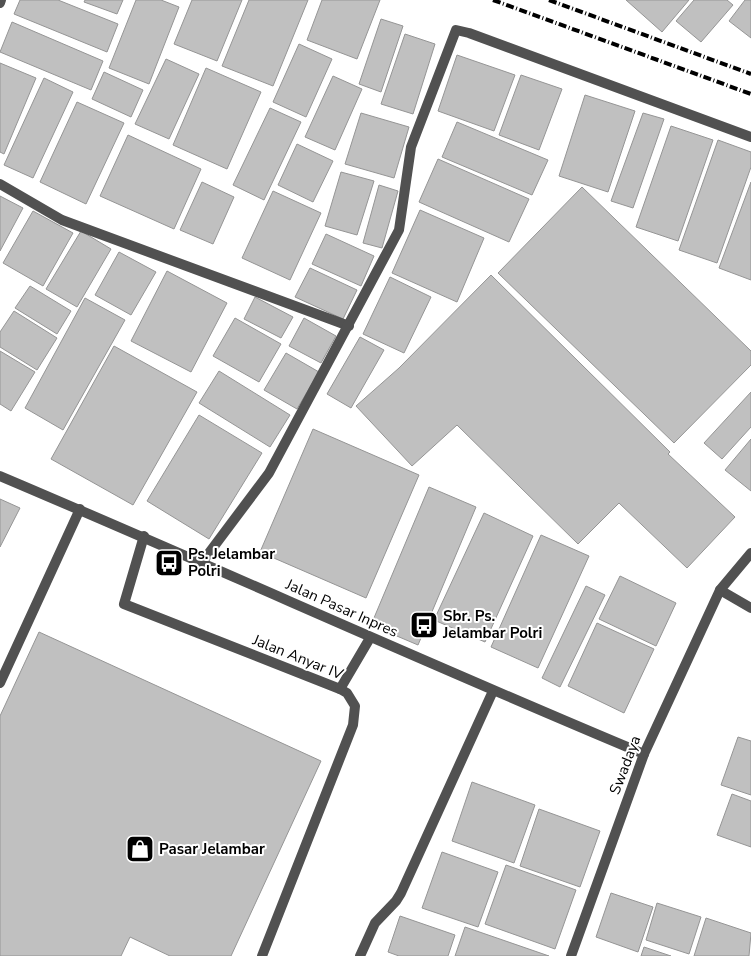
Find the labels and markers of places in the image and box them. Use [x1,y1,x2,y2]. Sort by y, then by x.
place label: Ps. Jelambar Polri [188,544,275,581]
bus stop icon: Ps. Jelambar Polri [154,548,184,578]
place label: Sbr. Ps. Jelambar Polri [442,606,542,643]
bus stop icon: Sbr. Ps. Jelambar Polri [409,610,439,640]
shop icon: Pasar Jelambar [125,834,155,864]
place label: Pasar Jelambar [159,839,265,859]

